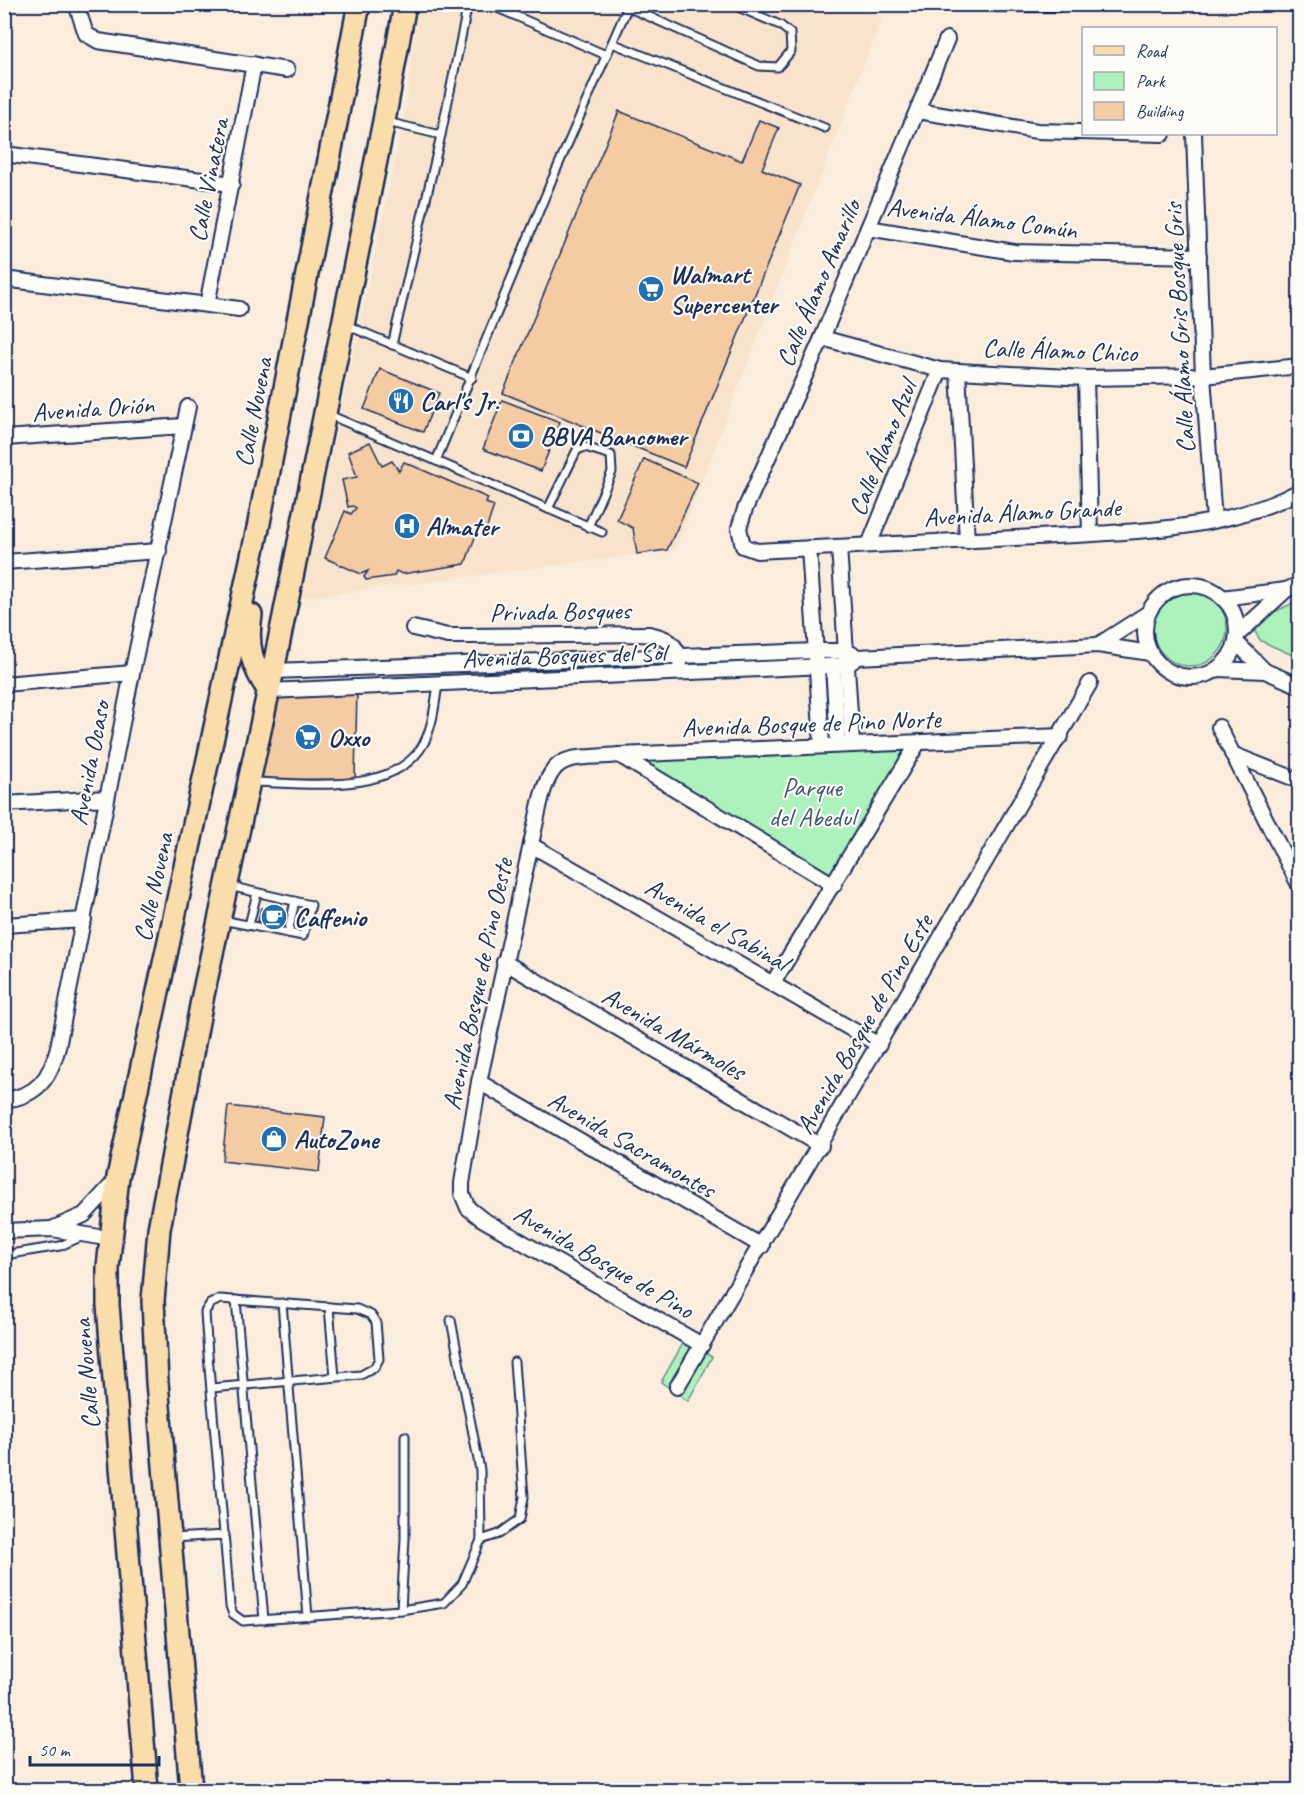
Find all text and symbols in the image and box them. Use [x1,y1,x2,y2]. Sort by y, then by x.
legend [1082,27,1277,135]
text: Road [1136,40,1169,62]
text: Park [1136,70,1166,92]
text: Building [1136,100,1185,122]
street label: Calle Vinatera [180,113,237,245]
street label: Avenida Álamo Común [885,190,1080,247]
street label: Calle Álamo Amarillo [769,192,870,372]
street label: Calle Álamo Gris Bosque Gris [1156,200,1203,454]
place label: Walmart Supercenter [670,258,780,321]
supermarket icon: Walmart Supercenter [636,274,666,304]
street label: Calle Álamo Chico [982,331,1140,370]
street label: Calle Novena [227,353,281,469]
street label: Calle Álamo Azul [840,372,926,520]
place label: Carl's Jr. [420,385,500,418]
restaurant icon: Carl's Jr. [386,386,416,416]
street label: Avenida Orión [31,388,156,429]
place label: BBVA Bancomer [540,420,689,453]
bank icon: BBVA Bancomer [506,421,536,451]
street label: Avenida Álamo Grande [923,491,1124,534]
place label: Almater [426,510,501,543]
hospital icon: Almater [392,511,422,541]
street label: Privada Bosques [489,594,633,629]
street label: Avenida Bosques del Sol [462,635,671,676]
street label: Avenida Ocaso [61,696,118,828]
street label: Avenida Bosque de Pino Norte [681,702,942,745]
place label: Oxxo [328,721,371,754]
supermarket icon: Oxxo [293,722,323,752]
park label: Parque del Abedul [769,771,860,834]
street label: Calle Novena [126,828,181,944]
street label: Avenida Bosque de Pino Oeste [435,854,521,1113]
street label: Avenida el Sabinal [639,870,798,981]
place label: Caffenio [294,901,368,934]
cafe icon: Caffenio [259,902,289,932]
street label: Avenida Bosque de Pino Este [788,906,942,1140]
street label: Avenida Mármoles [596,979,753,1089]
street label: Avenida Sacramontes [542,1083,723,1207]
place label: AutoZone [294,1123,381,1156]
shop icon: AutoZone [259,1124,289,1154]
street label: Avenida Bosque de Pino [508,1197,701,1327]
street label: Calle Novena [65,1316,108,1430]
scale bar [30,1729,159,1767]
text: 50 m [39,1739,72,1761]

